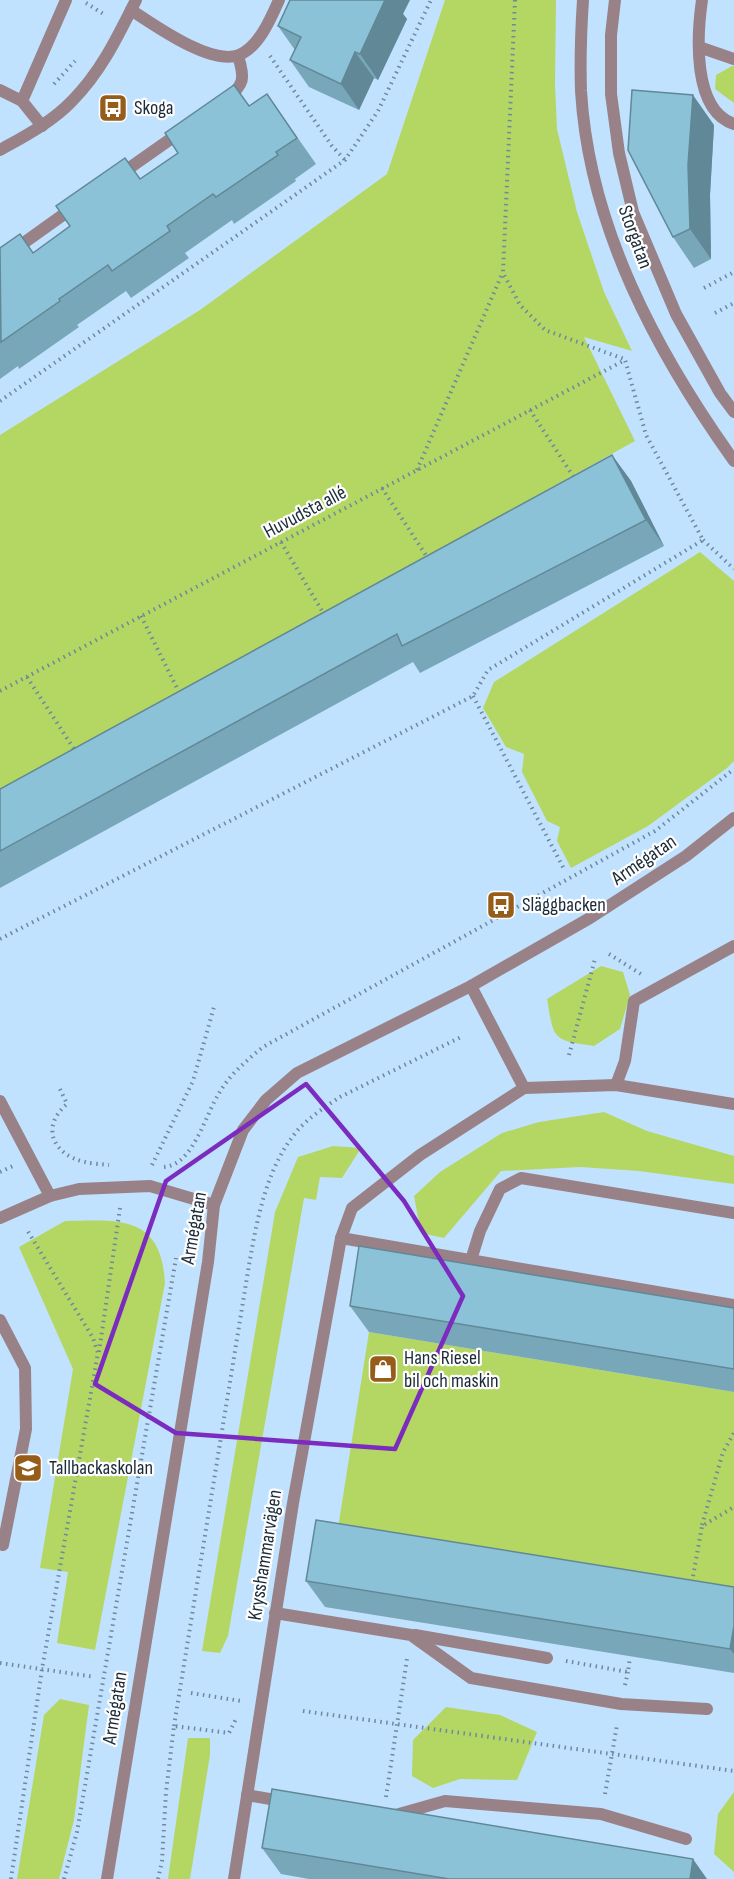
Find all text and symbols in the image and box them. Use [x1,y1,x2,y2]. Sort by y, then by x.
bus stop icon: Skoga [97,92,129,124]
place label: Skoga [134,96,174,120]
street label: Storgatan [612,202,658,272]
street label: Huvudsta allé [260,480,350,544]
street label: Armégatan [606,830,681,891]
bus stop icon: Släggbacken [485,889,517,921]
place label: Släggbacken [522,893,606,917]
street label: Armégatan [176,1190,212,1267]
place label: Hans Riesel bil och maskin [404,1346,499,1393]
shop icon: Hans Riesel bil och maskin [367,1353,399,1385]
school or university icon: Tallbackaskolan [12,1452,44,1484]
place label: Tallbackaskolan [49,1456,153,1480]
street label: Krysshammarvägen [243,1488,287,1622]
street label: Armégatan [97,1670,133,1747]

